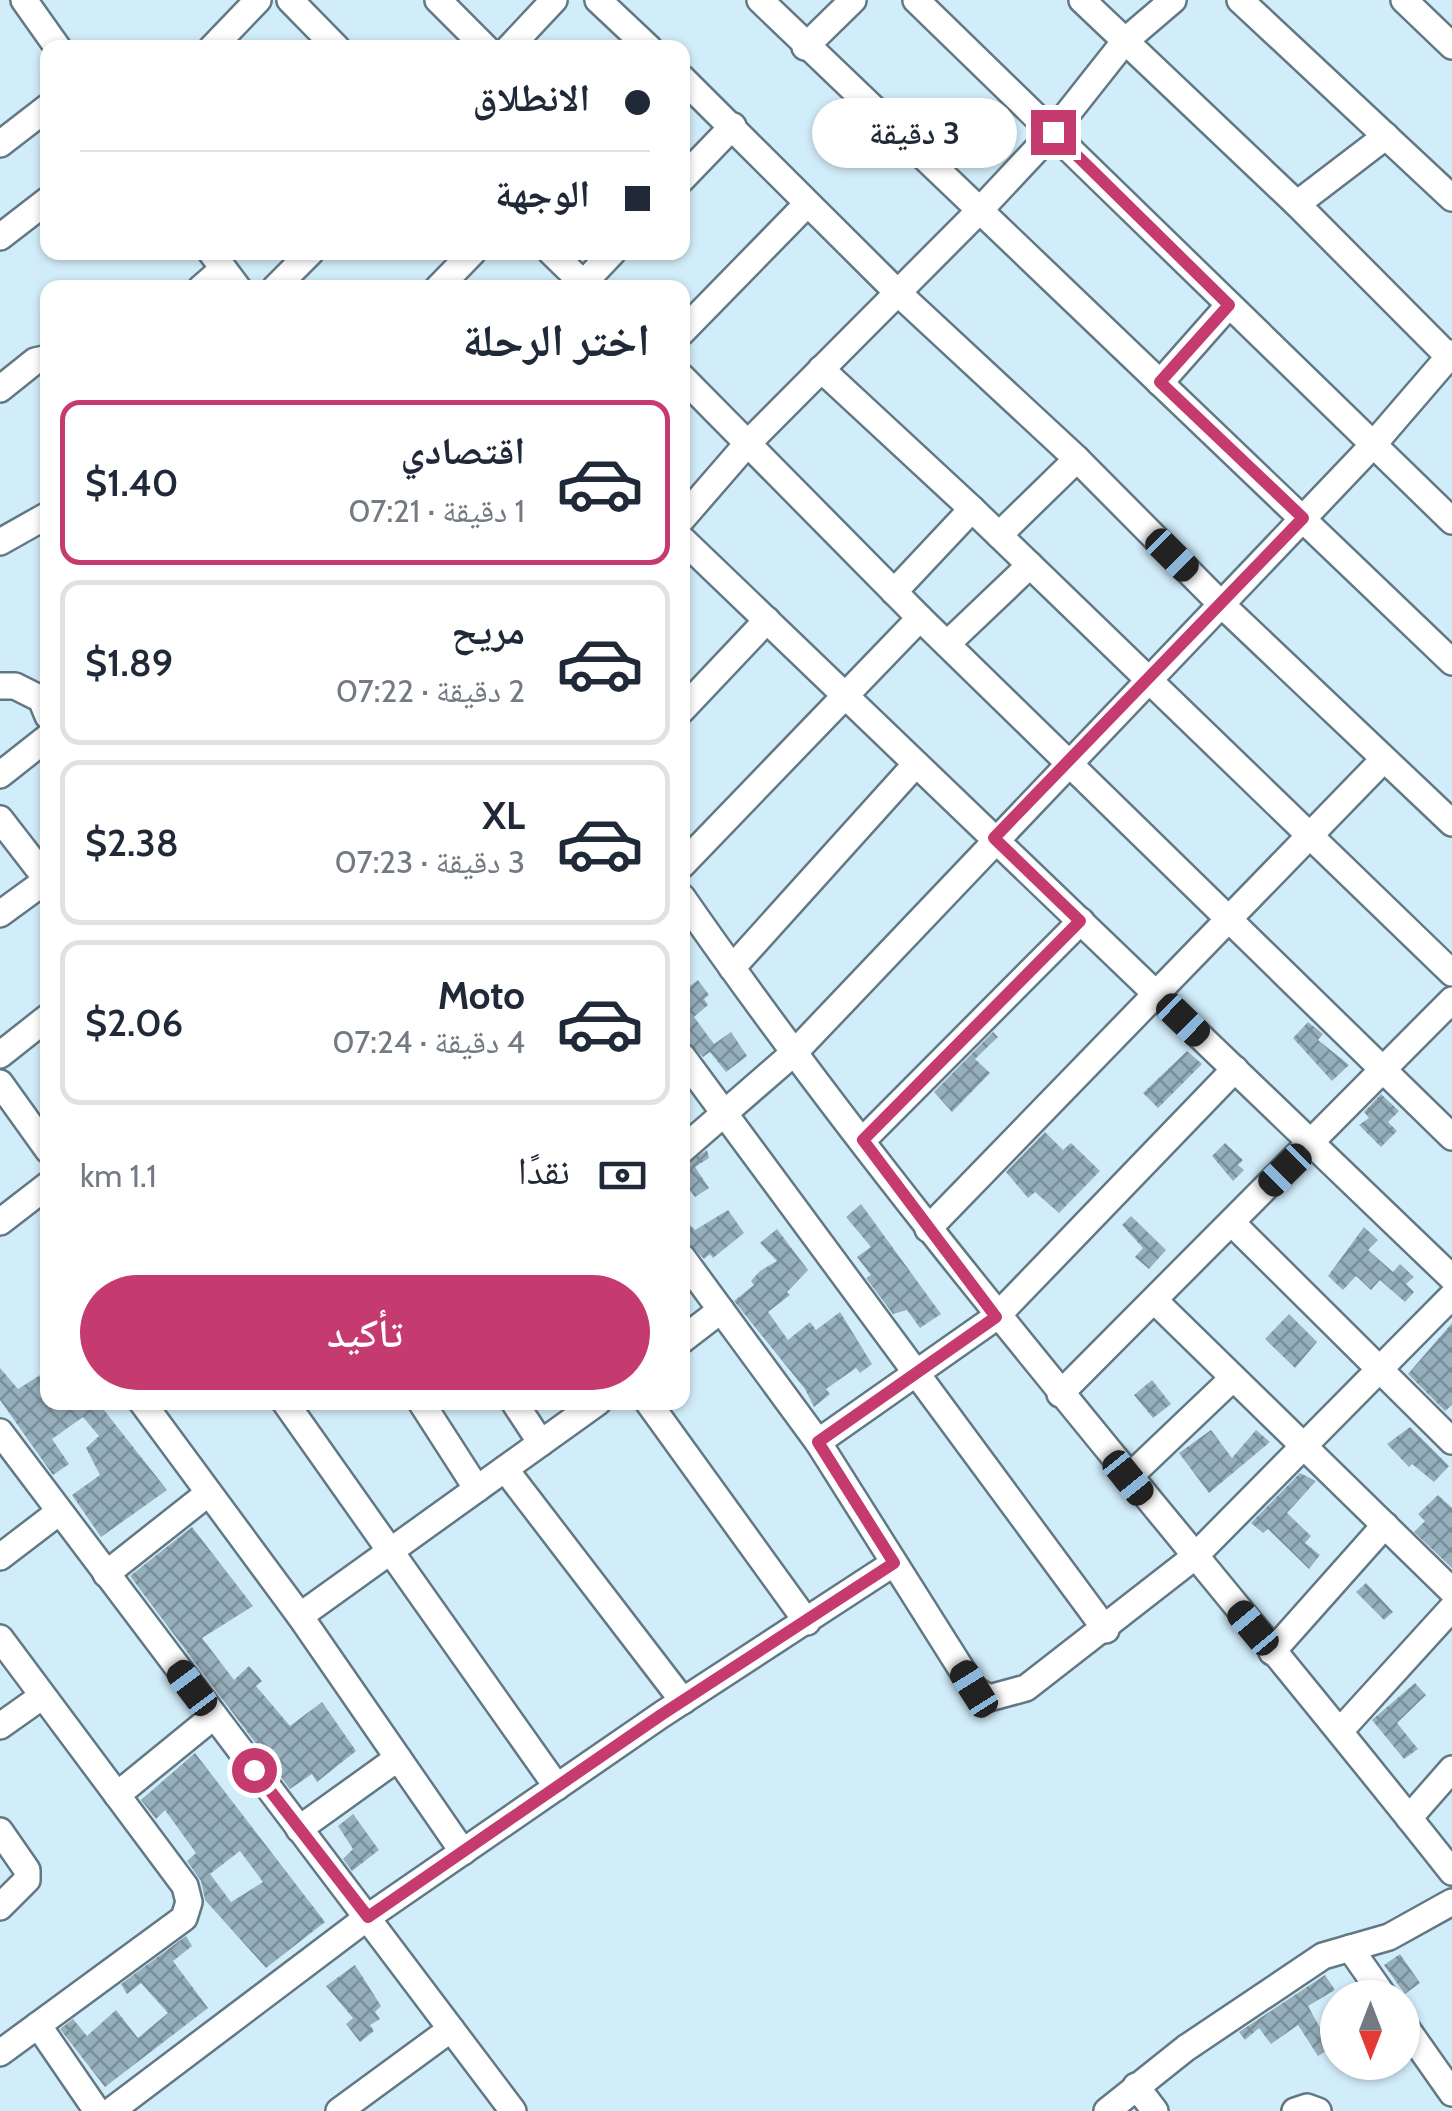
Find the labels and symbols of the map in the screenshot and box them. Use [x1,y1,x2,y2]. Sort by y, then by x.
callout: 3 دقيقة [813,97,1018,167]
route end [1031,110,1076,155]
car [1140,523,1204,587]
car [1151,988,1215,1052]
car [1253,1138,1317,1202]
car [1097,1445,1159,1511]
car [1222,1595,1284,1661]
car [162,1655,222,1721]
car [945,1656,1003,1722]
route start [232,1748,277,1793]
north arrow [1320,1980,1420,2080]

